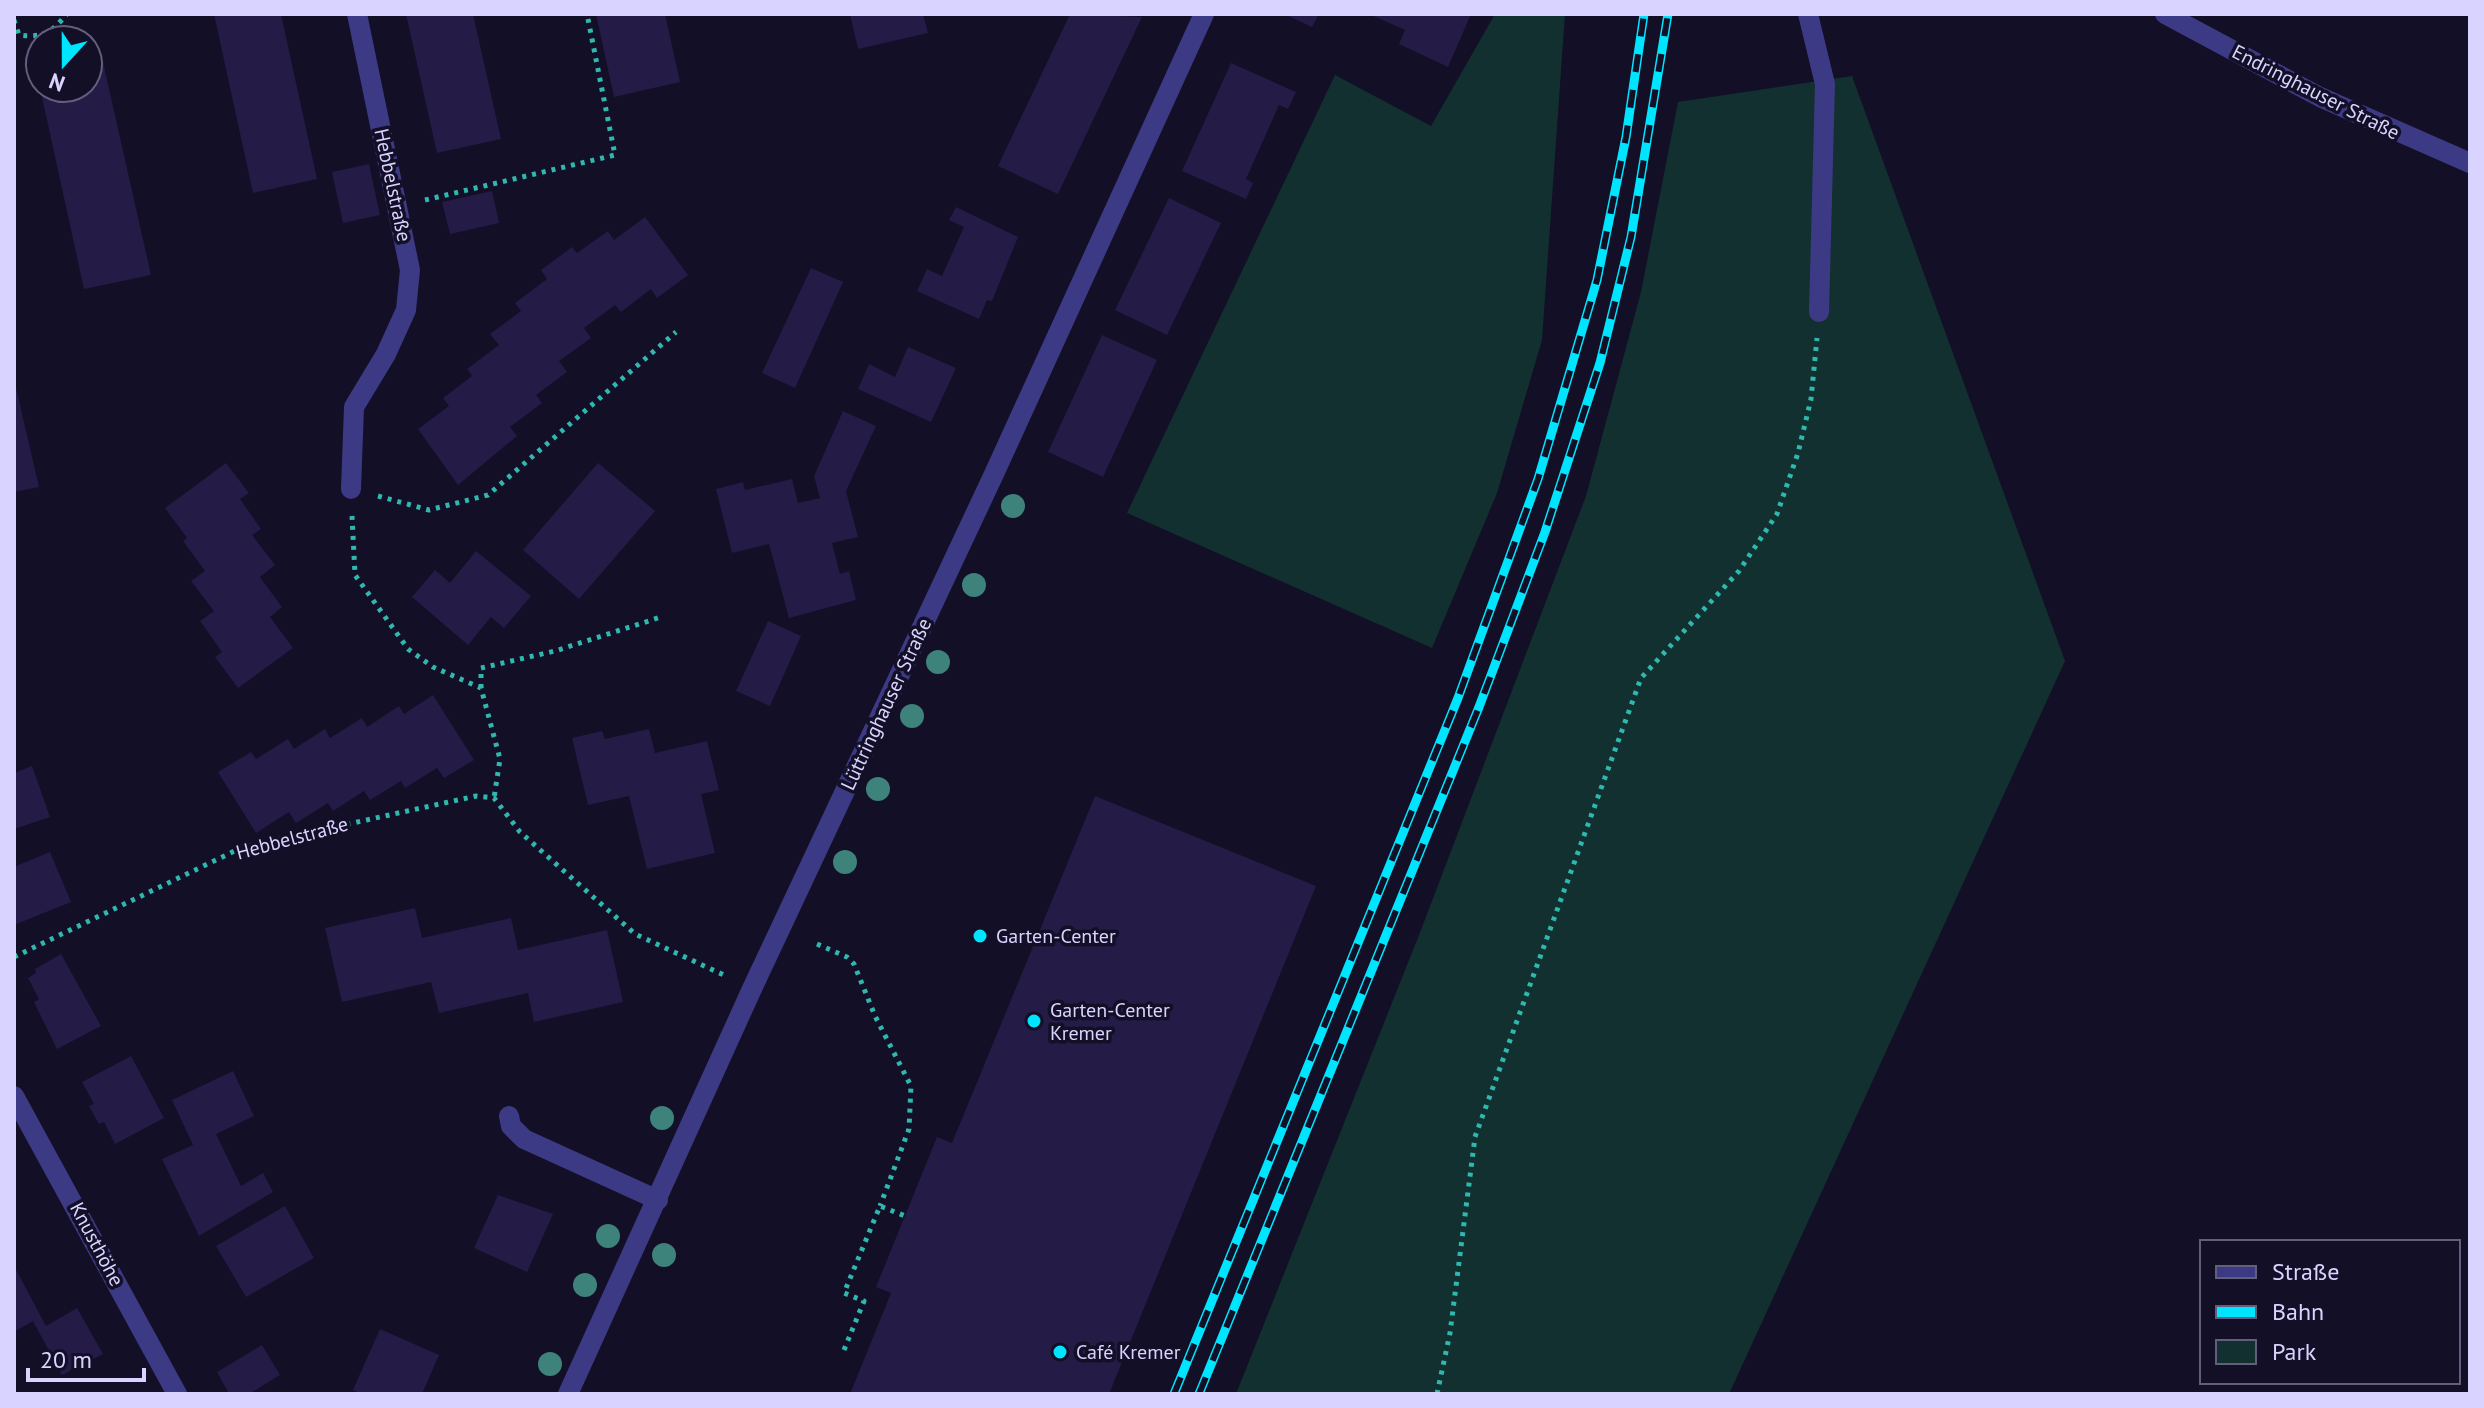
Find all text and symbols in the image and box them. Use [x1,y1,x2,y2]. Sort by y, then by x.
north arrow [24,24,104,104]
street label: Endringhauser Straße [2228,38,2404,146]
text: N [45,67,69,98]
street label: Hebbelstraße [368,126,418,244]
street label: Lüttringhauser Straße [835,614,937,794]
street label: Hebbelstraße [233,811,351,865]
place label: Garten-Center [996,923,1116,949]
marker: Garten-Center [971,927,989,945]
place label: Garten-Center Kremer [1050,997,1170,1046]
marker: Garten-Center Kremer [1025,1012,1043,1030]
street label: Knusthöhe [64,1198,130,1290]
legend [2200,1240,2460,1384]
text: Straße [2272,1256,2339,1287]
text: Bahn [2272,1296,2324,1327]
scale bar [28,1332,144,1382]
text: Park [2272,1336,2317,1367]
place label: Café Kremer [1076,1339,1181,1365]
marker: Café Kremer [1051,1343,1069,1361]
text: 20 m [40,1344,92,1375]

